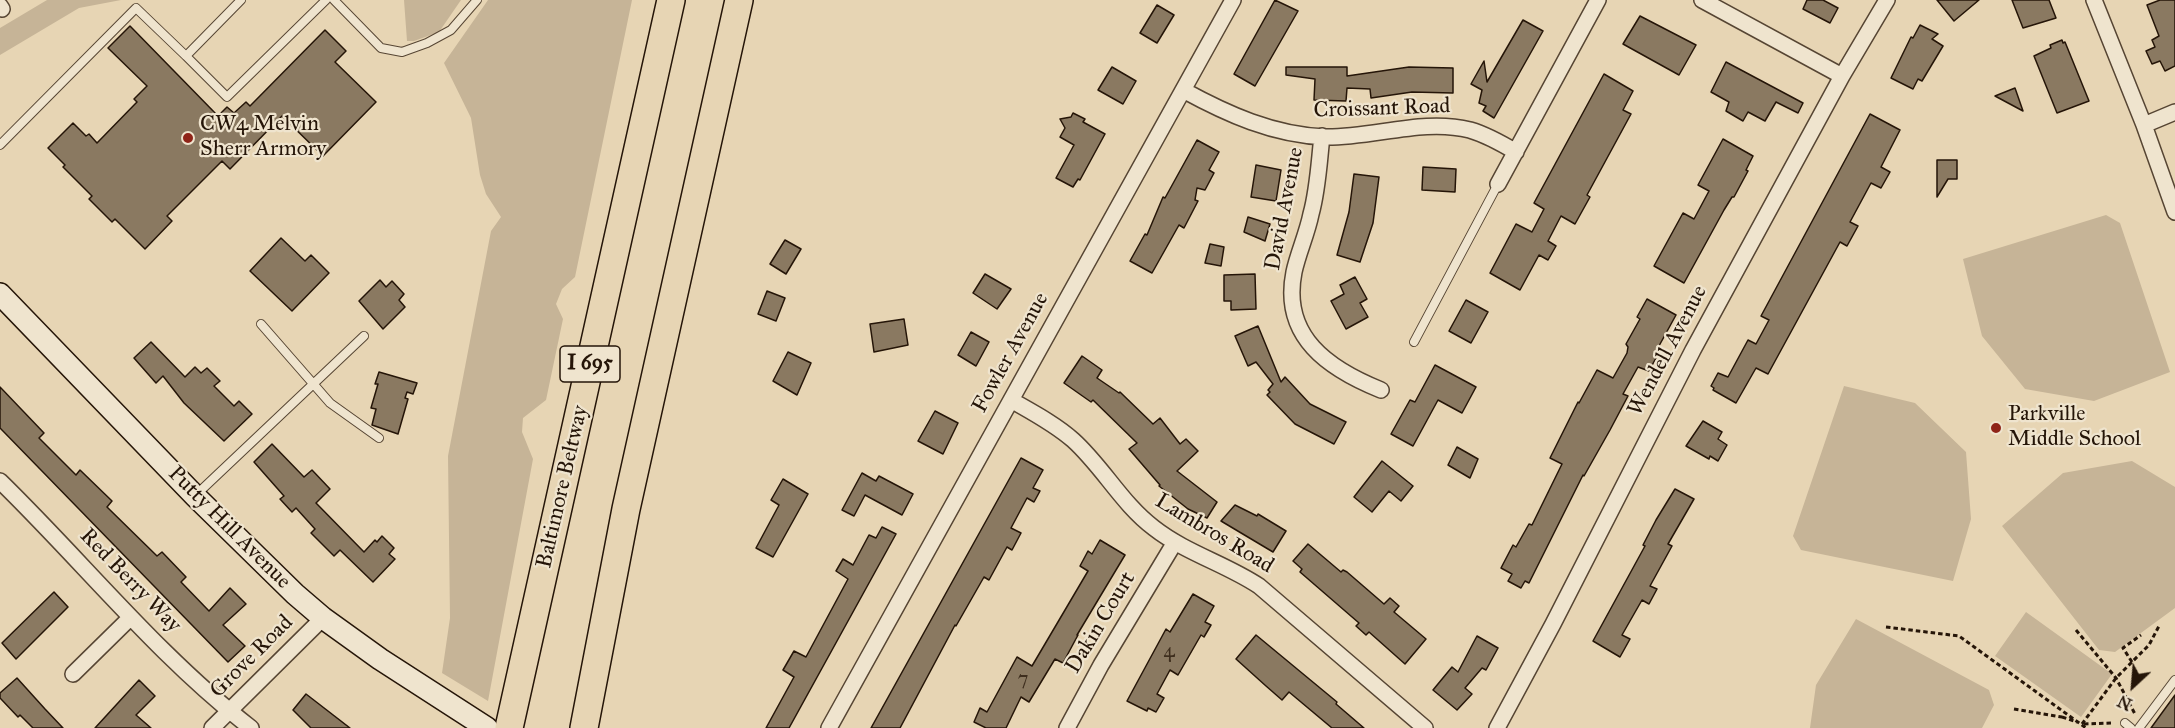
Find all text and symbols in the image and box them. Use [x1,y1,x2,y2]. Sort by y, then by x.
street label: Croissant Road [1313,93,1451,125]
place label: CW4 Melvin Sherr Armory [200,112,326,164]
marker: CW4 Melvin Sherr Armory [181,131,195,145]
street label: David Avenue [1260,145,1310,273]
street label: Wendell Avenue [1623,281,1713,421]
street label: Fowler Avenue [967,288,1055,418]
road number: I 695 [560,346,620,382]
place label: Parkville Middle School [2008,402,2141,454]
street label: Baltimore Beltway [531,403,595,571]
marker: Parkville Middle School [1989,421,2003,435]
street label: Putty Hill Avenue [162,461,296,595]
street label: Lambros Road [1150,488,1278,580]
street label: Red Berry Way [74,523,186,639]
street label: Dakin Court [1060,568,1142,678]
street label: Grove Road [205,610,299,704]
house number: 4 [1163,640,1175,664]
north arrow [2103,656,2163,716]
house number: 7 [1018,668,1028,692]
text: N [2115,691,2135,714]

